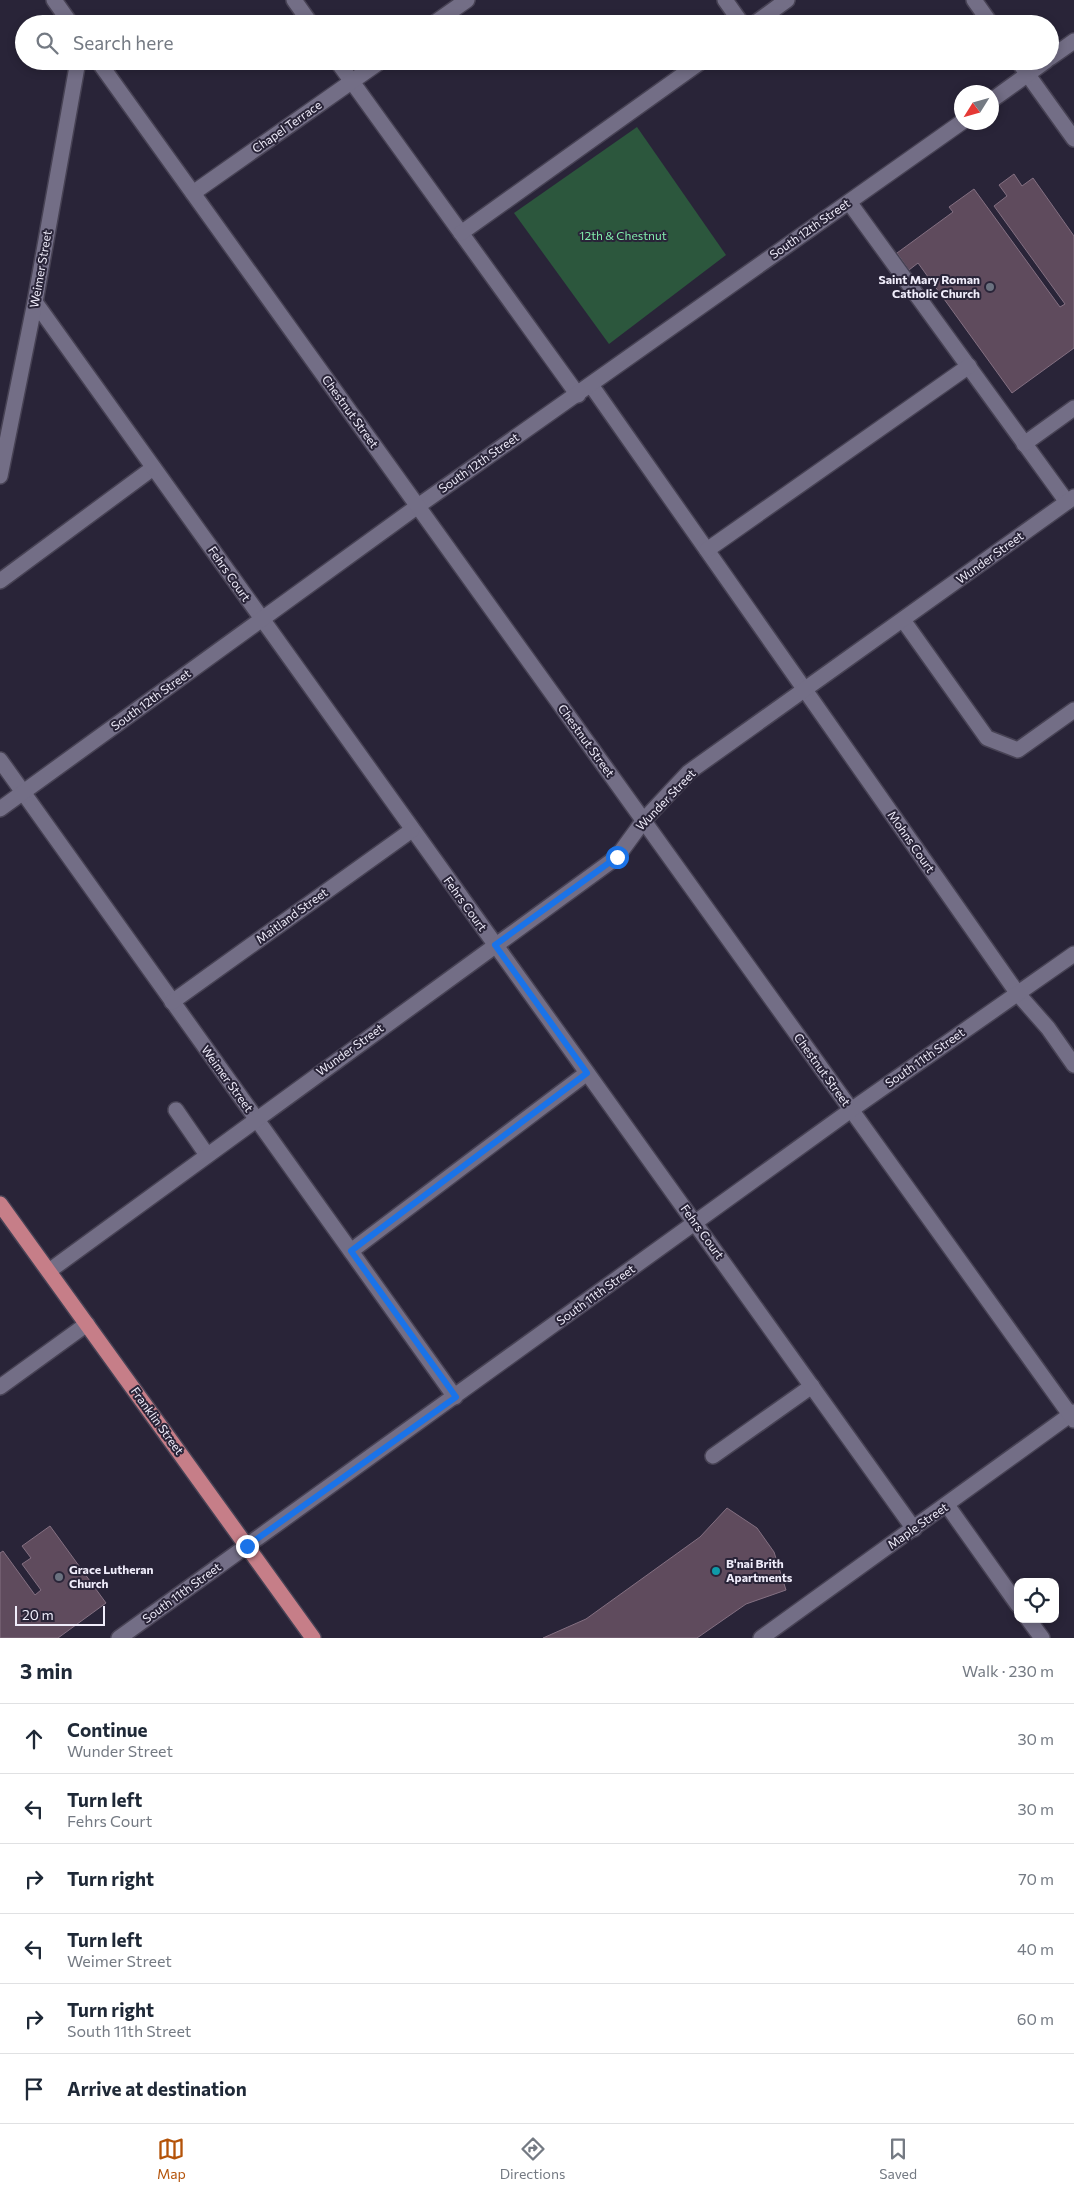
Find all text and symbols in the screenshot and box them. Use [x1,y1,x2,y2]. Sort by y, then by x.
search box [15,15,1059,70]
icon: search [33,29,61,57]
text: Search here [73,31,173,54]
north arrow [954,85,999,130]
street label: Chapel Terrace [249,97,324,155]
street label: South 12th Street [767,195,852,261]
park label: 12th & Chestnut [579,228,667,242]
street label: Weimer Street [26,229,54,309]
place label: Saint Mary Roman Catholic Church [878,272,980,300]
marker: Saint Mary Roman Catholic Church [984,281,996,293]
street label: Chestnut Street [320,372,382,451]
street label: South 12th Street [436,429,521,495]
street label: Wunder Street [953,528,1026,586]
street label: Fehrs Court [206,543,254,604]
street label: South 12th Street [108,666,193,733]
street label: Chestnut Street [556,701,618,780]
street label: Wunder Street [633,766,698,833]
street label: Mohns Court [885,808,938,875]
route start [606,846,629,869]
street label: Fehrs Court [441,873,490,933]
street label: Maitland Street [253,885,330,946]
street label: Wunder Street [313,1020,386,1078]
street label: South 11th Street [882,1025,967,1090]
street label: Chestnut Street [792,1030,854,1109]
street label: Weimer Street [199,1042,257,1114]
street label: Fehrs Court [678,1201,727,1261]
street label: South 11th Street [554,1261,637,1327]
street label: Franklin Street [129,1384,187,1457]
street label: Maple Street [885,1499,950,1551]
route end [236,1535,259,1558]
place label: B'nai Brith Apartments [726,1556,793,1584]
street label: South 11th Street [140,1559,223,1625]
place label: Grace Lutheran Church [69,1562,154,1590]
marker: B'nai Brith Apartments [710,1565,722,1577]
marker: Grace Lutheran Church [53,1571,65,1583]
map controls [1014,1578,1059,1623]
button: locate [1014,1578,1059,1623]
scale bar [15,1603,105,1626]
text: 20 m [22,1606,54,1623]
text: 3 min [20,1658,73,1683]
text: Walk · 230 m [962,1661,1054,1680]
text: Continue [67,1718,147,1741]
icon: ahead [20,1725,48,1753]
text: 30 m [1017,1729,1054,1748]
text: Wunder Street [67,1741,173,1760]
text: Turn left [67,1788,142,1811]
icon: left [20,1795,48,1823]
text: 30 m [1017,1799,1054,1818]
text: Fehrs Court [67,1811,152,1830]
icon: right [20,1865,48,1893]
text: Turn right [67,1867,154,1890]
text: 70 m [1018,1869,1054,1888]
text: Turn left [67,1928,142,1951]
icon: left [20,1935,48,1963]
text: 40 m [1017,1939,1054,1958]
text: Weimer Street [67,1951,172,1970]
text: Turn right [67,1998,154,2021]
icon: right [20,2005,48,2033]
text: 60 m [1017,2009,1054,2028]
text: South 11th Street [67,2021,191,2040]
icon: arrive [20,2075,48,2103]
text: Arrive at destination [67,2077,247,2100]
tab: Map [157,2135,186,2182]
tab: Directions [500,2135,565,2182]
tab: Saved [879,2135,917,2182]

